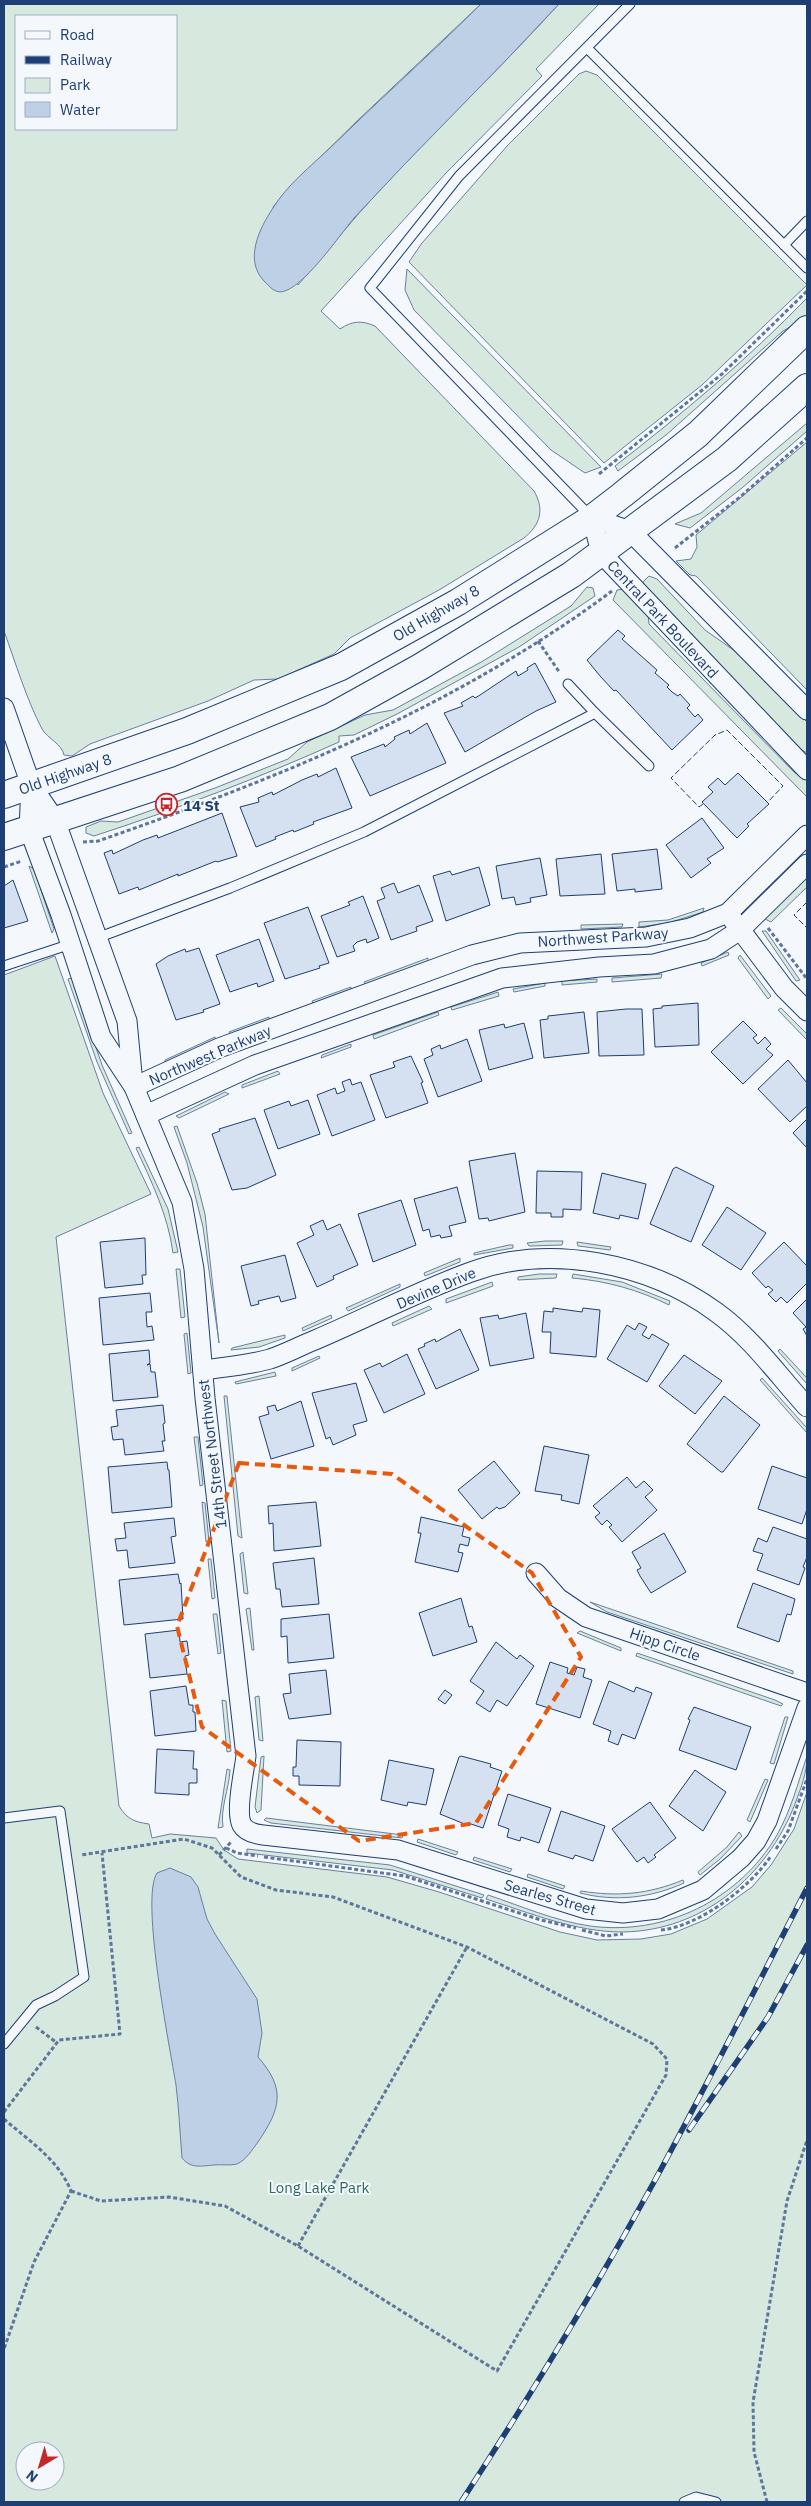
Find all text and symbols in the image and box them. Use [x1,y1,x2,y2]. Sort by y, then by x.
legend [15,15,178,130]
text: Road [60,25,95,44]
text: Railway [60,50,113,69]
text: Park [60,75,90,94]
text: Water [60,100,101,119]
street label: Central Park Boulevard [603,556,723,682]
street label: Old Highway 8 [389,581,483,645]
street label: Old Highway 8 [16,749,114,799]
bus stop icon: 14 St [155,793,179,817]
place label: 14 St [183,796,220,815]
street label: Northwest Parkway [537,923,670,951]
street label: Northwest Parkway [146,1020,275,1089]
street label: Devine Drive [393,1263,479,1313]
street label: 14th Street Northwest [193,1378,231,1530]
street label: Hipp Circle [627,1623,703,1665]
street label: Searles Street [502,1875,598,1919]
park label: Long Lake Park [268,2178,370,2197]
north arrow [15,2441,65,2491]
text: N [22,2466,42,2486]

